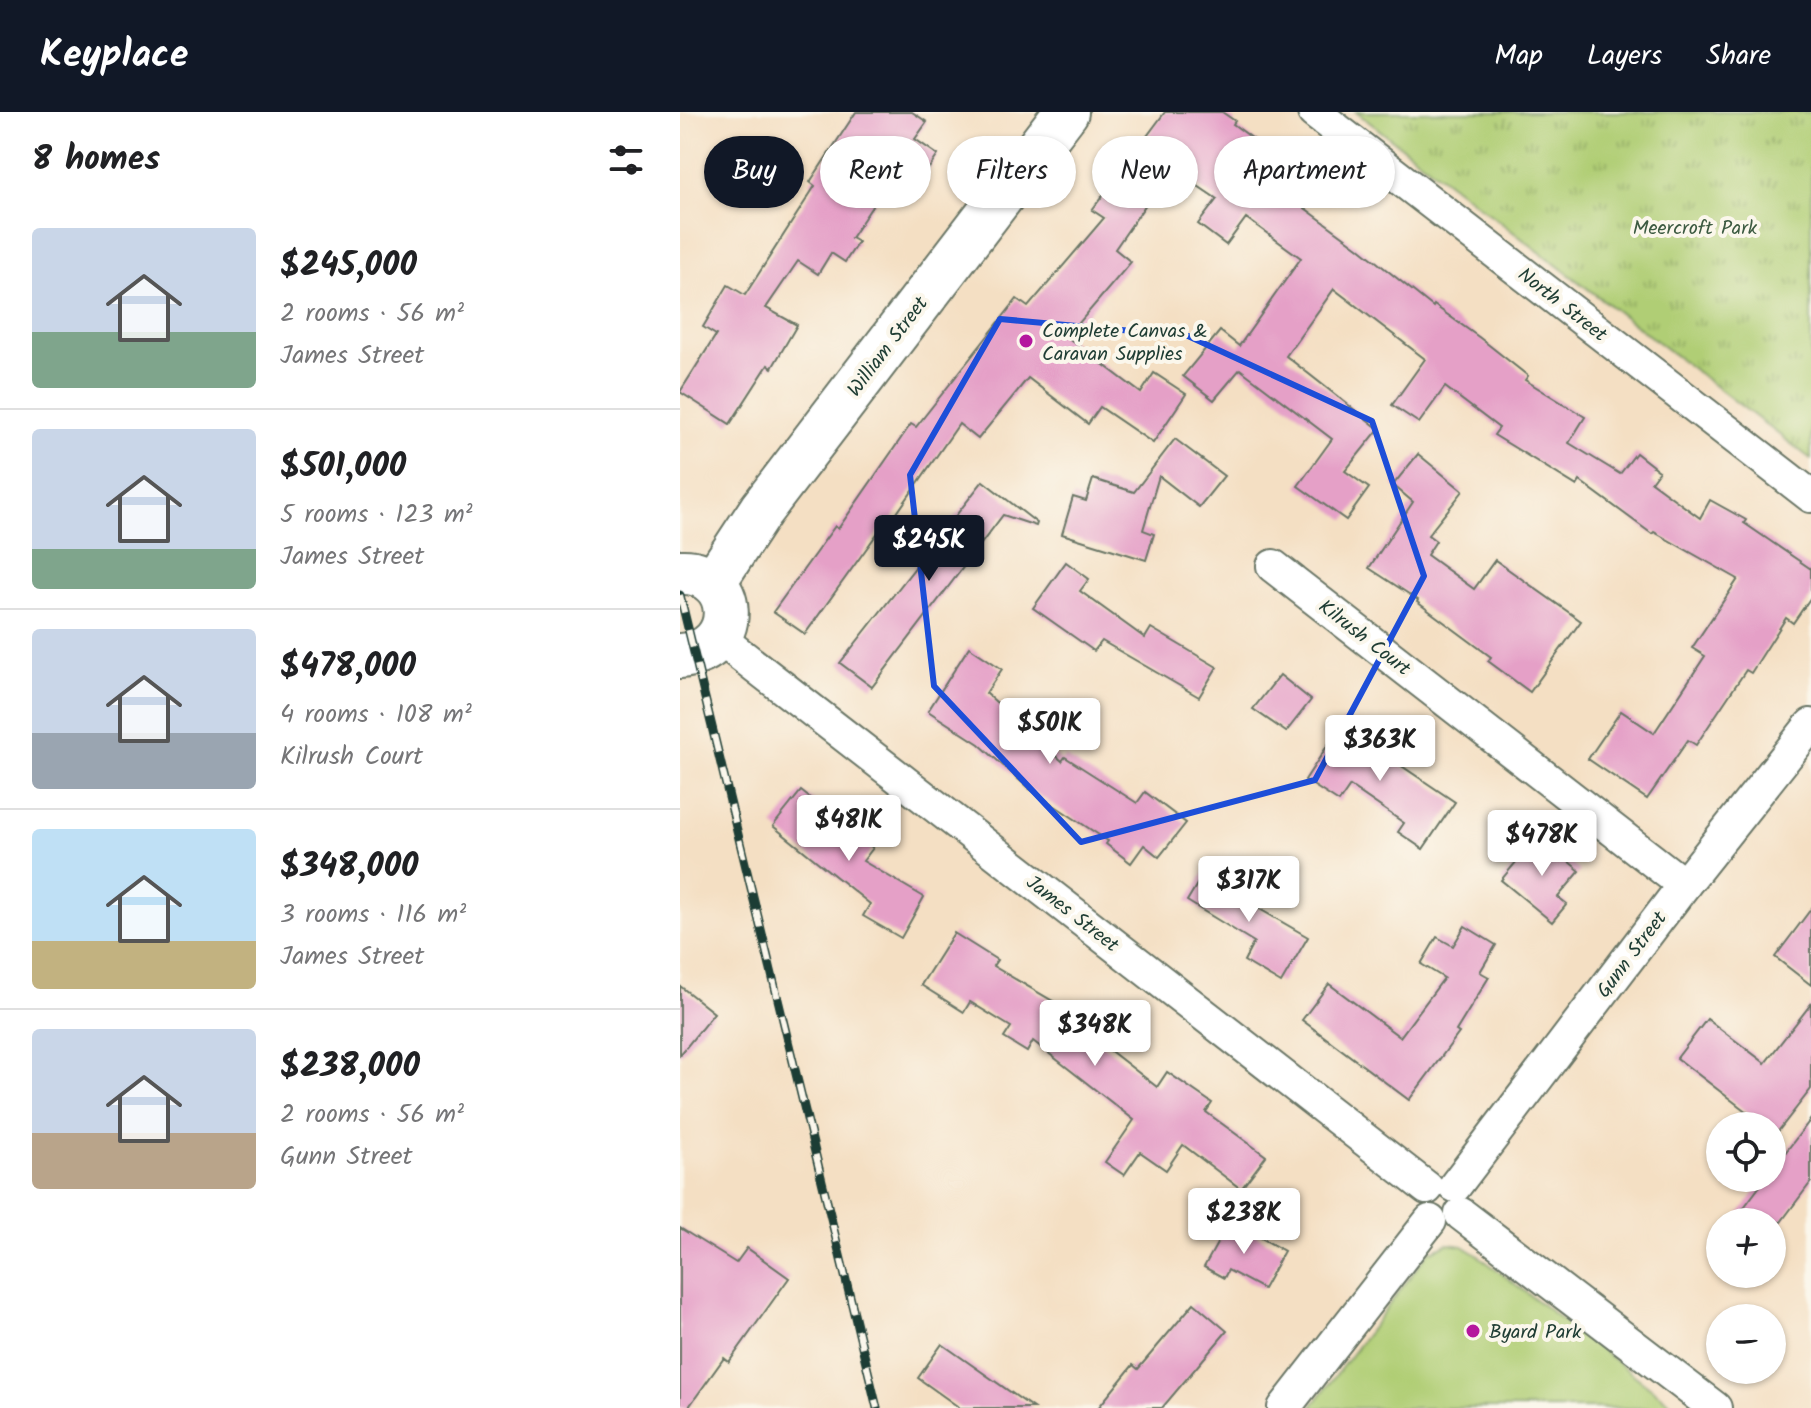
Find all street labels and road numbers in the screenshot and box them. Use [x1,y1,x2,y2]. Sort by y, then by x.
street label: North Street [1510,260,1614,351]
street label: William Street [840,290,937,404]
street label: Kilrush Court [1311,592,1417,685]
street label: James Street [1018,868,1126,961]
street label: Gunn Street [1589,905,1676,1006]

